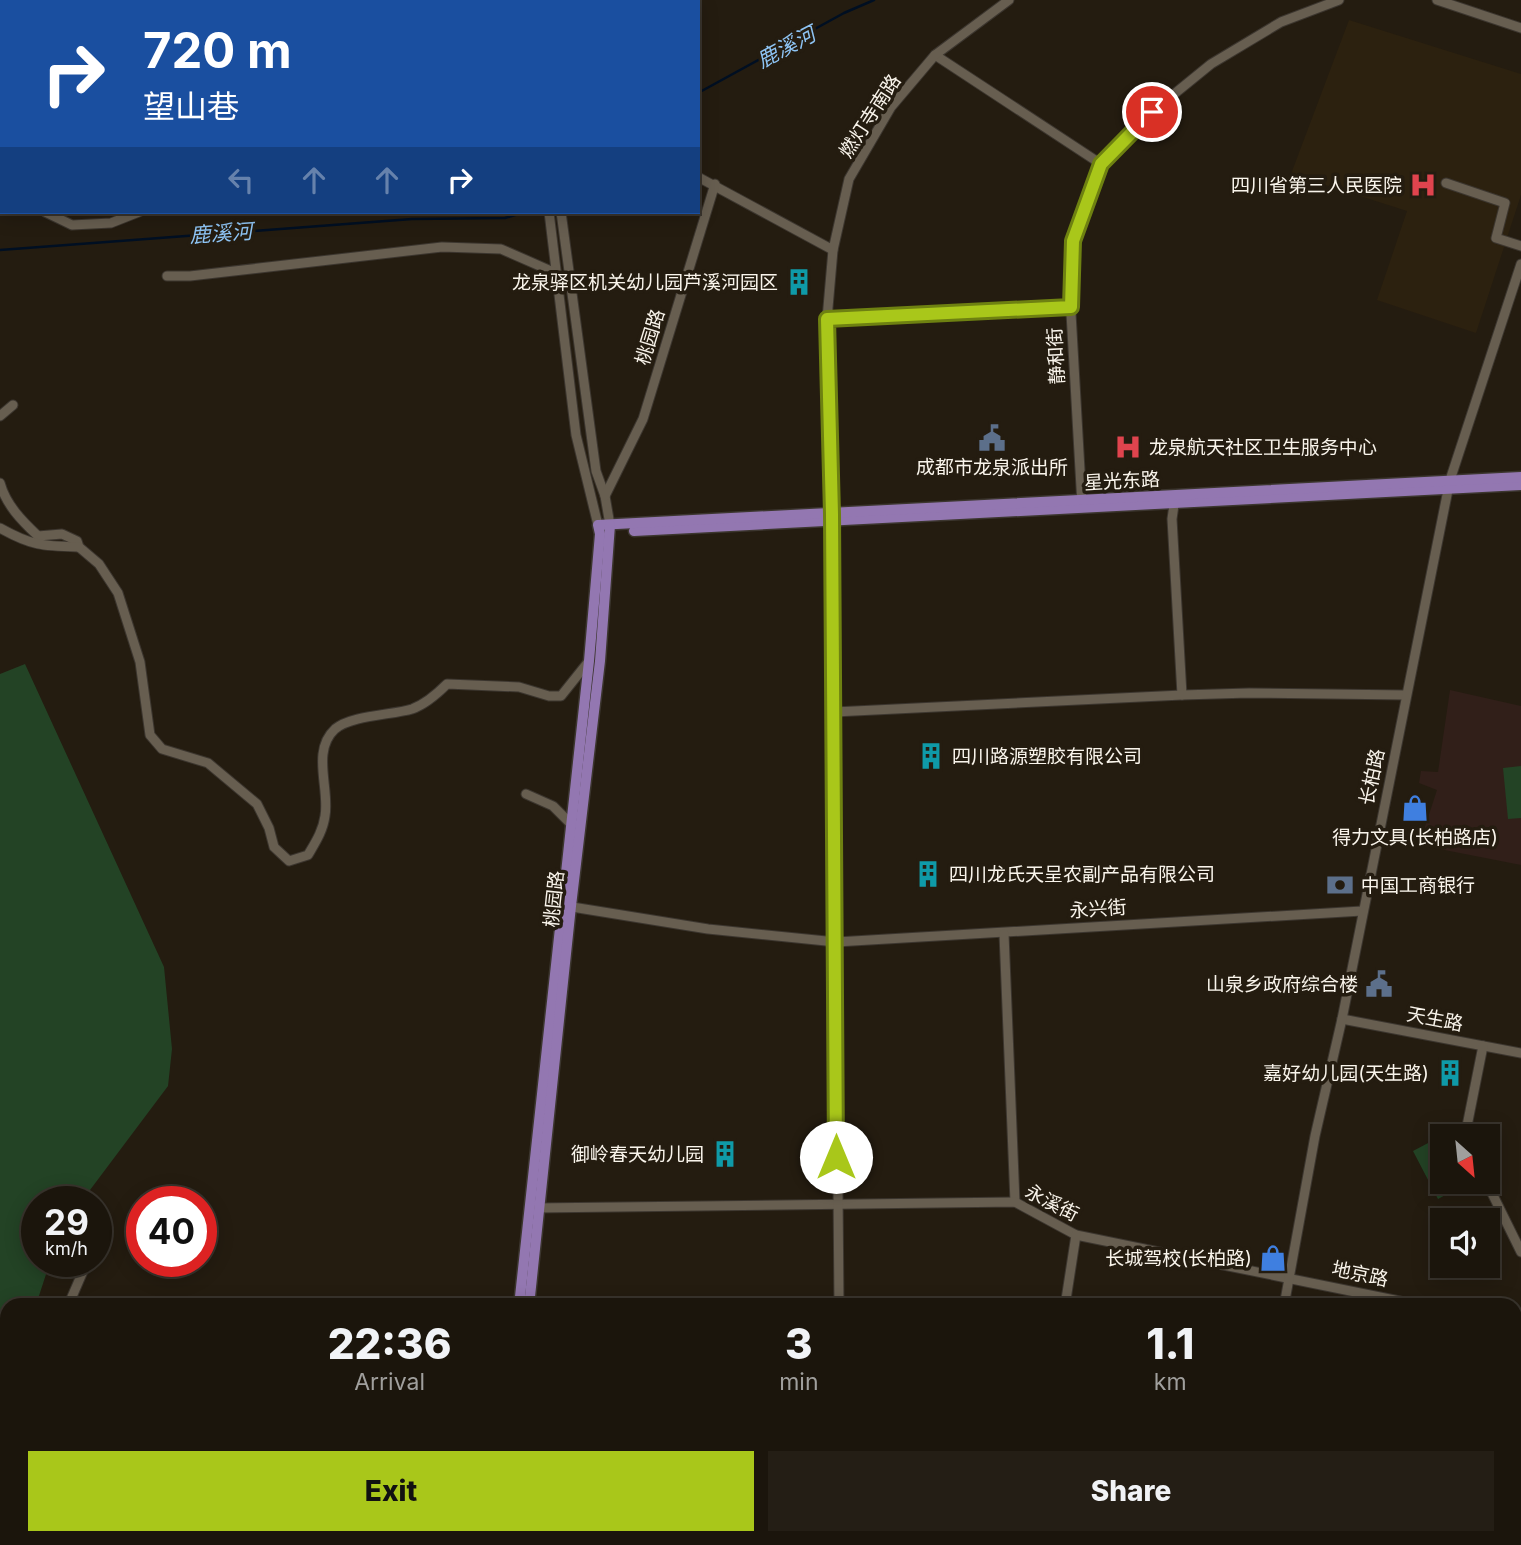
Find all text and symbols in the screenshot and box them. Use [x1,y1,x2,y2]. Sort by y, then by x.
water label: 鹿溪河 [752,19,823,73]
text: 720 m [143,21,292,80]
icon: right [28,28,119,119]
street label: 燃灯寺南路 [834,70,906,162]
pin [1122,82,1182,142]
text: 望山巷 [143,87,239,126]
icon: arrive [1133,93,1171,131]
icon: left [222,161,260,199]
icon: ahead [295,161,333,199]
icon: ahead [368,161,406,199]
icon: right [441,161,479,199]
hospital icon: 四川省第三人民医院 [1408,170,1438,200]
place label: 四川省第三人民医院 [1231,174,1402,197]
water label: 鹿溪河 [189,218,257,248]
building icon: 龙泉驿区机关幼儿园芦溪河园区 [784,267,814,297]
place label: 龙泉驿区机关幼儿园芦溪河园区 [512,271,778,294]
street label: 桃园路 [631,306,669,368]
street label: 静和街 [1043,327,1069,385]
public building icon: 成都市龙泉派出所 [977,423,1007,453]
hospital icon: 龙泉航天社区卫生服务中心 [1113,432,1143,462]
place label: 龙泉航天社区卫生服务中心 [1149,436,1377,459]
place label: 成都市龙泉派出所 [916,456,1068,479]
street label: 星光东路 [1083,468,1161,494]
building icon: 四川路源塑胶有限公司 [916,741,946,771]
place label: 四川路源塑胶有限公司 [952,745,1142,768]
street label: 长柏路 [1355,747,1389,807]
shop icon: 得力文具(长柏路店) [1400,793,1430,823]
place label: 得力文具(长柏路店) [1332,826,1498,849]
building icon: 四川龙氏天呈农副产品有限公司 [913,859,943,889]
place label: 四川龙氏天呈农副产品有限公司 [949,863,1215,886]
street label: 桃园路 [540,869,568,929]
bank icon: 中国工商银行 [1325,870,1355,900]
place label: 中国工商银行 [1361,874,1475,897]
street label: 永兴街 [1069,896,1127,922]
public building icon: 山泉乡政府综合楼 [1364,969,1394,999]
place label: 山泉乡政府综合楼 [1206,973,1358,996]
street label: 天生路 [1405,1002,1465,1036]
building icon: 嘉好幼儿园(天生路) [1435,1058,1465,1088]
place label: 嘉好幼儿园(天生路) [1263,1062,1429,1085]
position arrow [799,1120,873,1194]
north arrow [1430,1124,1500,1194]
map controls [1430,1124,1500,1278]
building icon: 御岭春天幼儿园 [710,1139,740,1169]
place label: 御岭春天幼儿园 [571,1143,704,1166]
street label: 永溪街 [1021,1180,1083,1226]
speed limit sign: 40 [126,1186,217,1277]
text: 29 [44,1201,89,1243]
button: sound [1430,1208,1500,1278]
text: km/h [45,1238,88,1259]
shop icon: 长城驾校(长柏路) [1258,1243,1288,1273]
place label: 长城驾校(长柏路) [1105,1247,1252,1270]
street label: 地京路 [1330,1257,1390,1291]
text: 22:36 [328,1318,451,1369]
text: 3 [785,1318,813,1369]
text: 1.1 [1146,1318,1194,1369]
text: Arrival [354,1368,425,1396]
text: min [779,1368,819,1396]
text: km [1154,1368,1187,1396]
button: Exit [28,1451,754,1531]
button: Share [768,1451,1494,1531]

